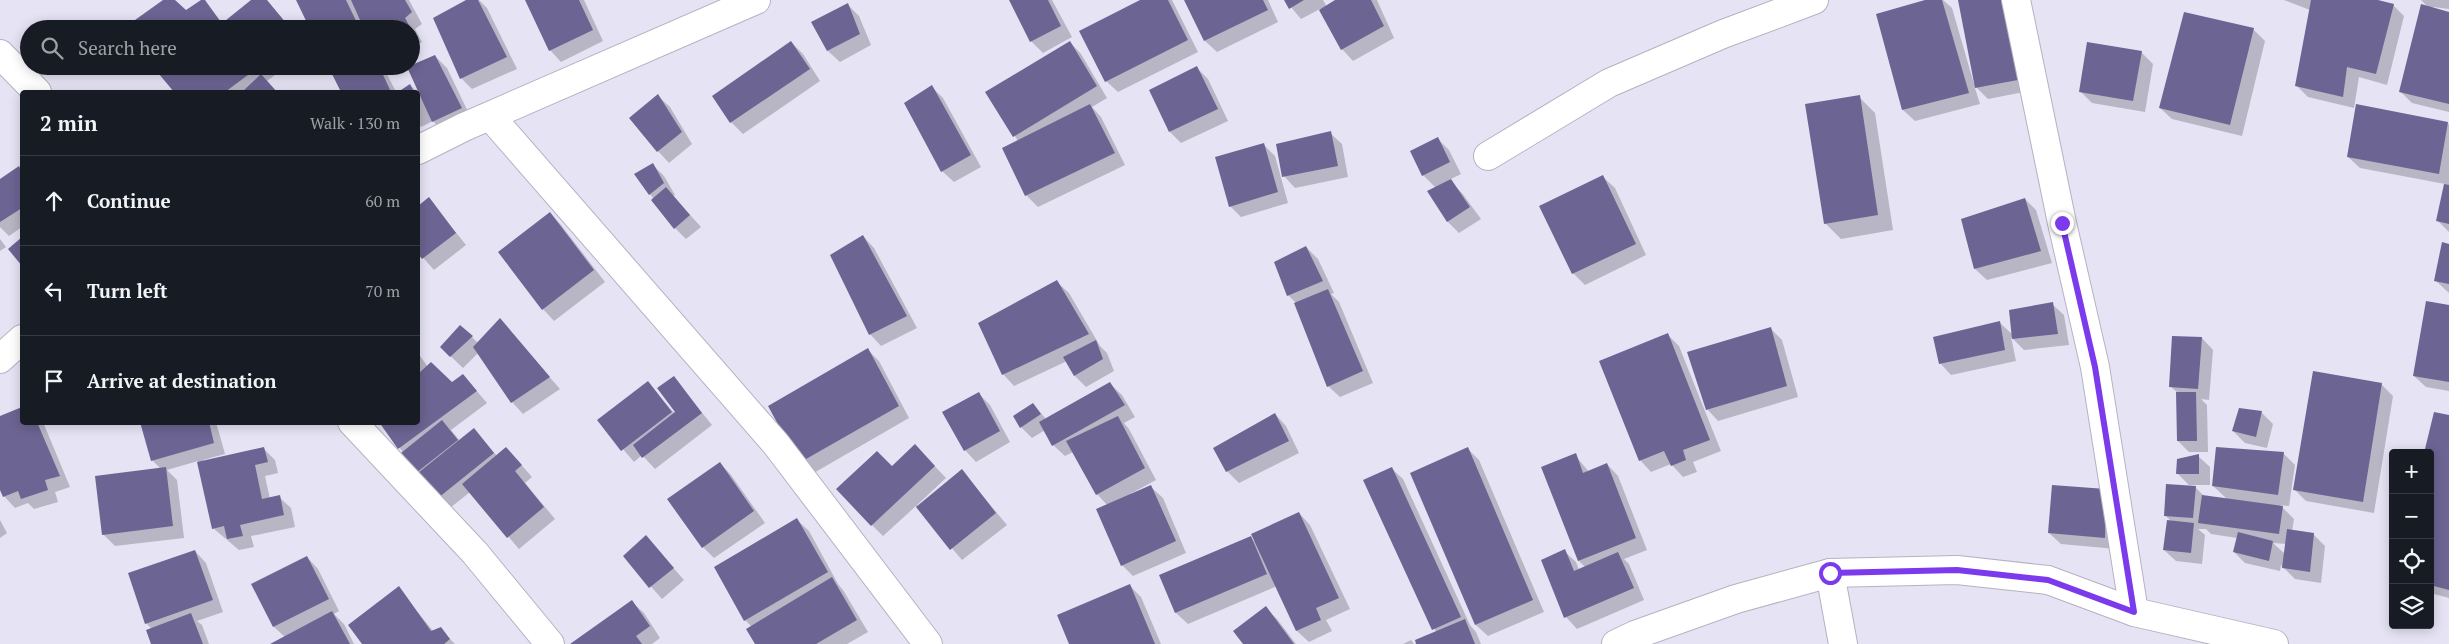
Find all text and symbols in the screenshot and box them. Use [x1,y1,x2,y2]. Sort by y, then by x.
search box [20,20,420,75]
icon: search [38,34,66,62]
text: Search here [78,35,177,60]
text: 2 min [40,109,97,137]
text: Walk · 130 m [310,112,400,134]
icon: ahead [40,187,68,215]
text: Continue [87,188,171,213]
text: 60 m [365,190,400,212]
route end [2051,212,2074,235]
icon: left [40,277,68,305]
text: Turn left [87,278,168,303]
text: 70 m [365,280,400,302]
icon: arrive [40,367,68,395]
text: Arrive at destination [87,368,276,393]
map controls [2389,449,2434,629]
button: + [2389,449,2434,494]
button: − [2389,494,2434,539]
button: locate [2389,539,2434,584]
route start [1819,562,1842,585]
button: layers [2389,584,2434,629]

